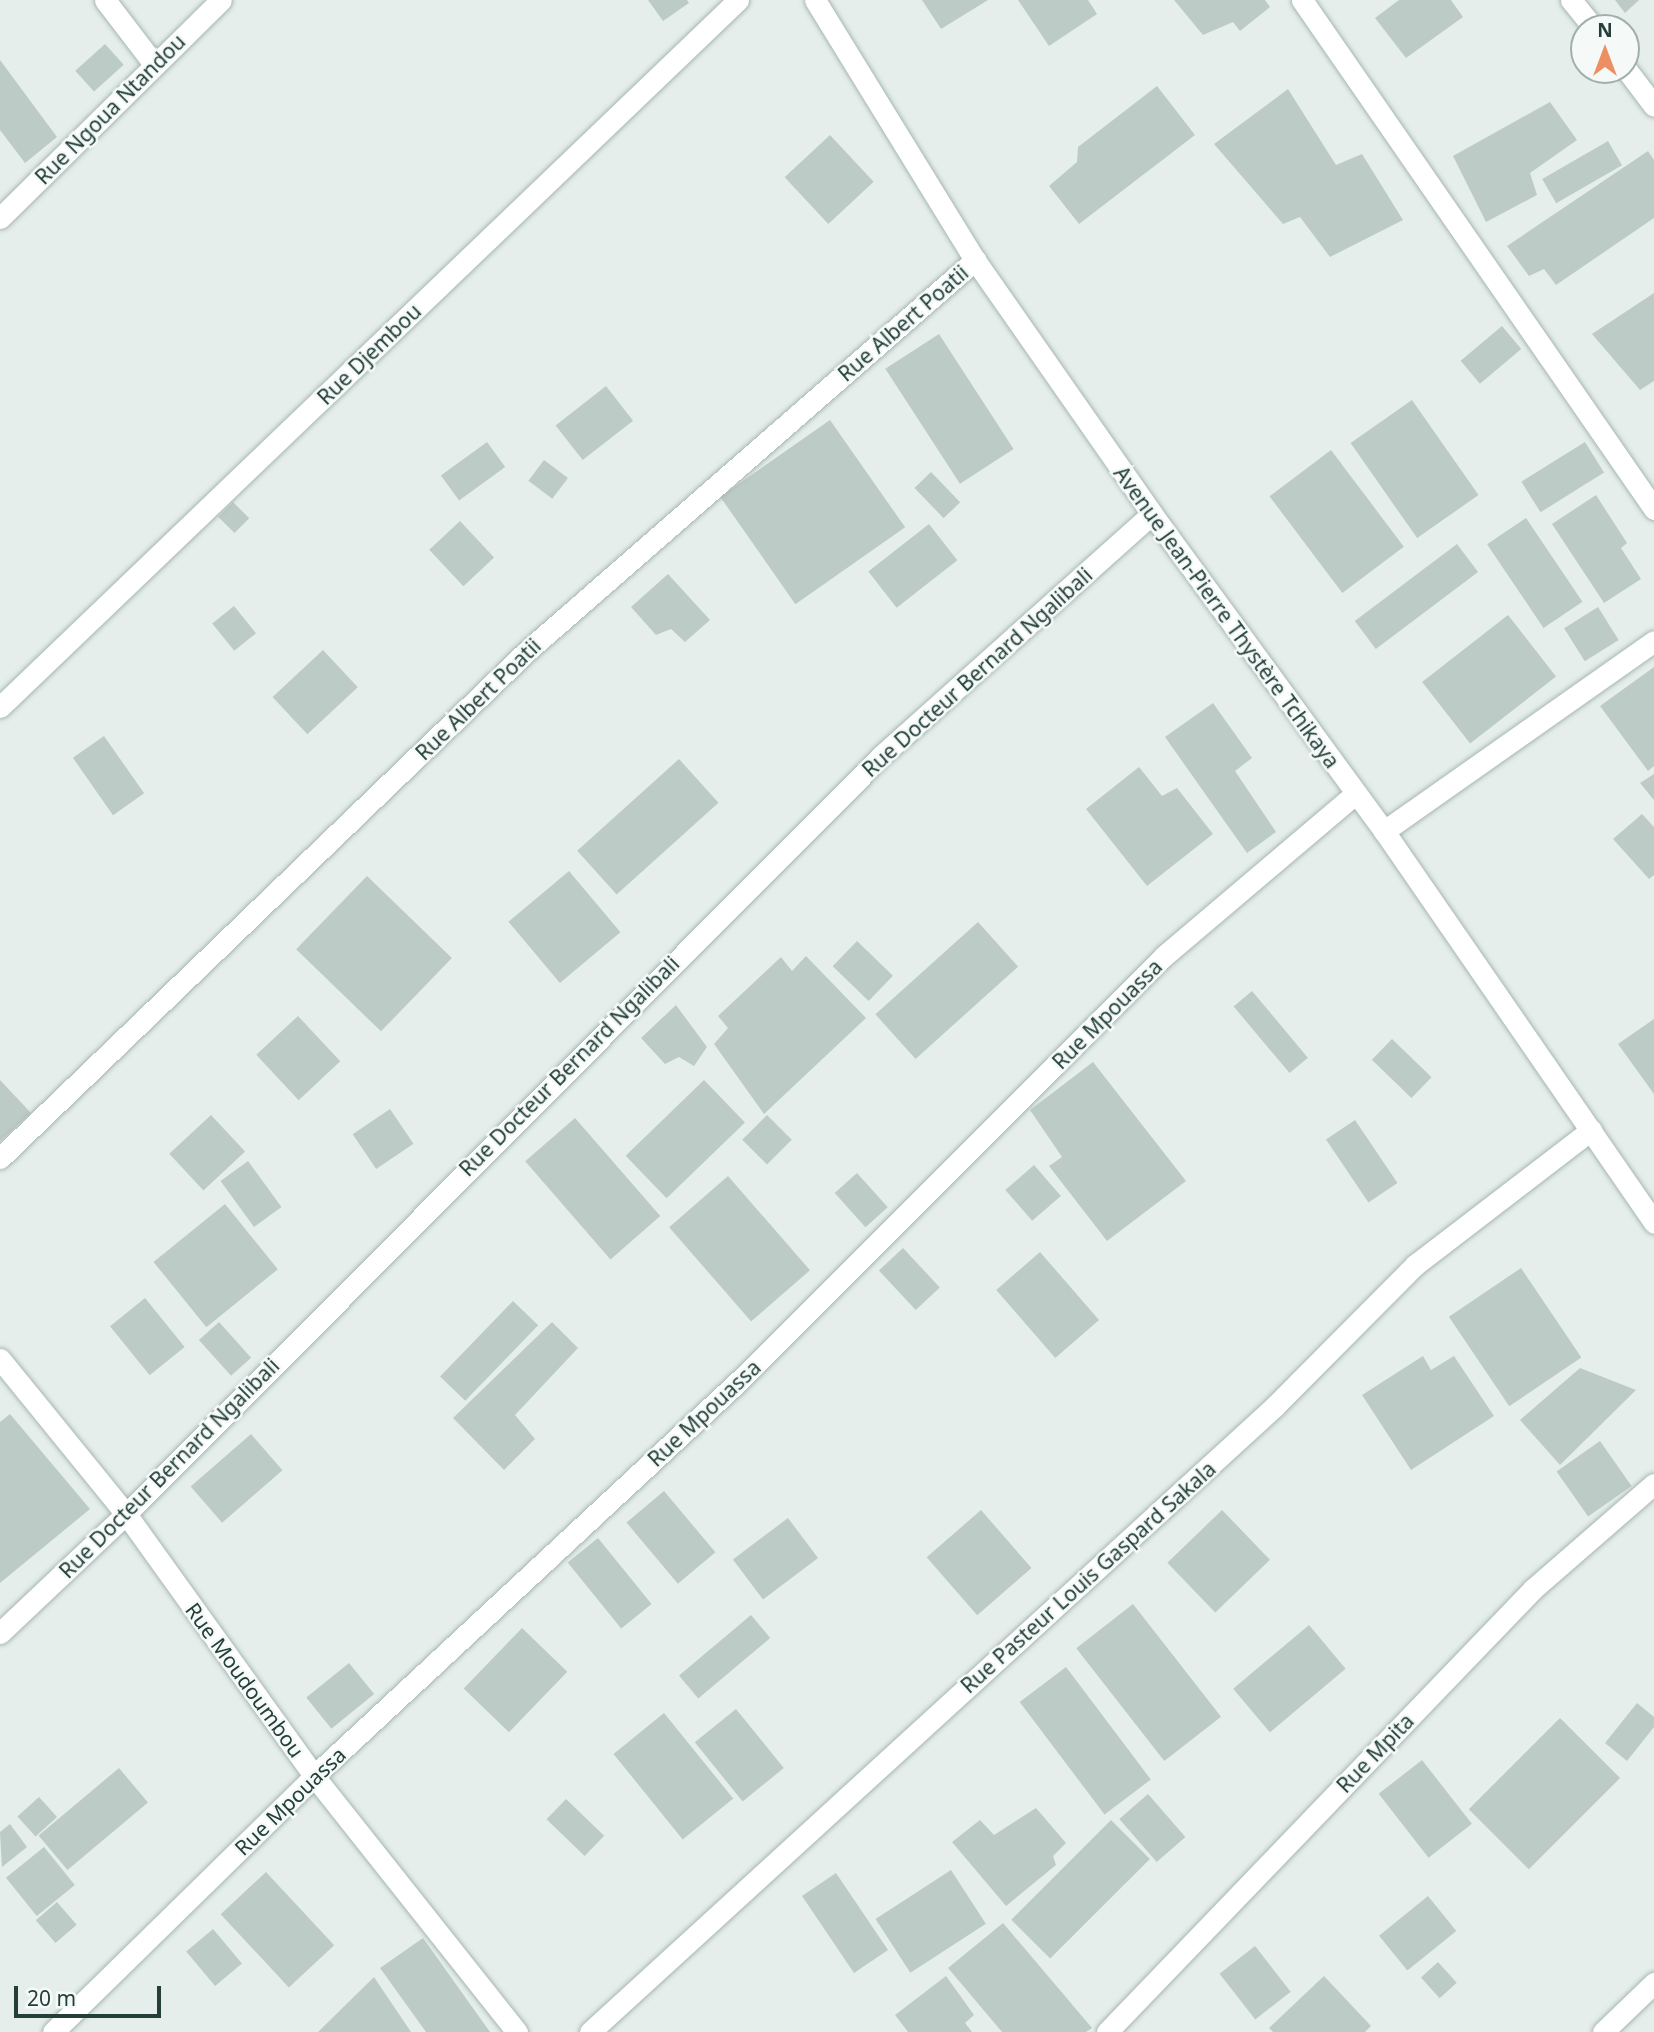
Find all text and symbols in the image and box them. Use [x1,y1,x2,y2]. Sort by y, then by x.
north arrow [1570,14,1640,84]
text: N [1597,17,1613,43]
street label: Rue Ngoua Ntandou [30,29,190,189]
street label: Rue Albert Poatii [833,260,973,386]
street label: Rue Djembou [312,298,426,410]
street label: Avenue Jean-Pierre Thystère Tchikaya [1109,461,1345,773]
street label: Rue Docteur Bernard Ngalibali [857,562,1097,782]
street label: Rue Albert Poatii [410,633,546,765]
street label: Rue Docteur Bernard Ngalibali [454,951,684,1181]
street label: Rue Mpouassa [1047,954,1167,1074]
street label: Rue Docteur Bernard Ngalibali [54,1353,284,1583]
street label: Rue Mpouassa [643,1354,765,1472]
street label: Rue Pasteur Louis Gaspard Sakala [955,1456,1221,1698]
street label: Rue Moudoumbou [180,1598,310,1762]
street label: Rue Mpita [1331,1708,1419,1798]
street label: Rue Mpouassa [229,1742,351,1860]
scale bar [18,1972,164,2016]
text: 20 m [27,1984,76,2012]

